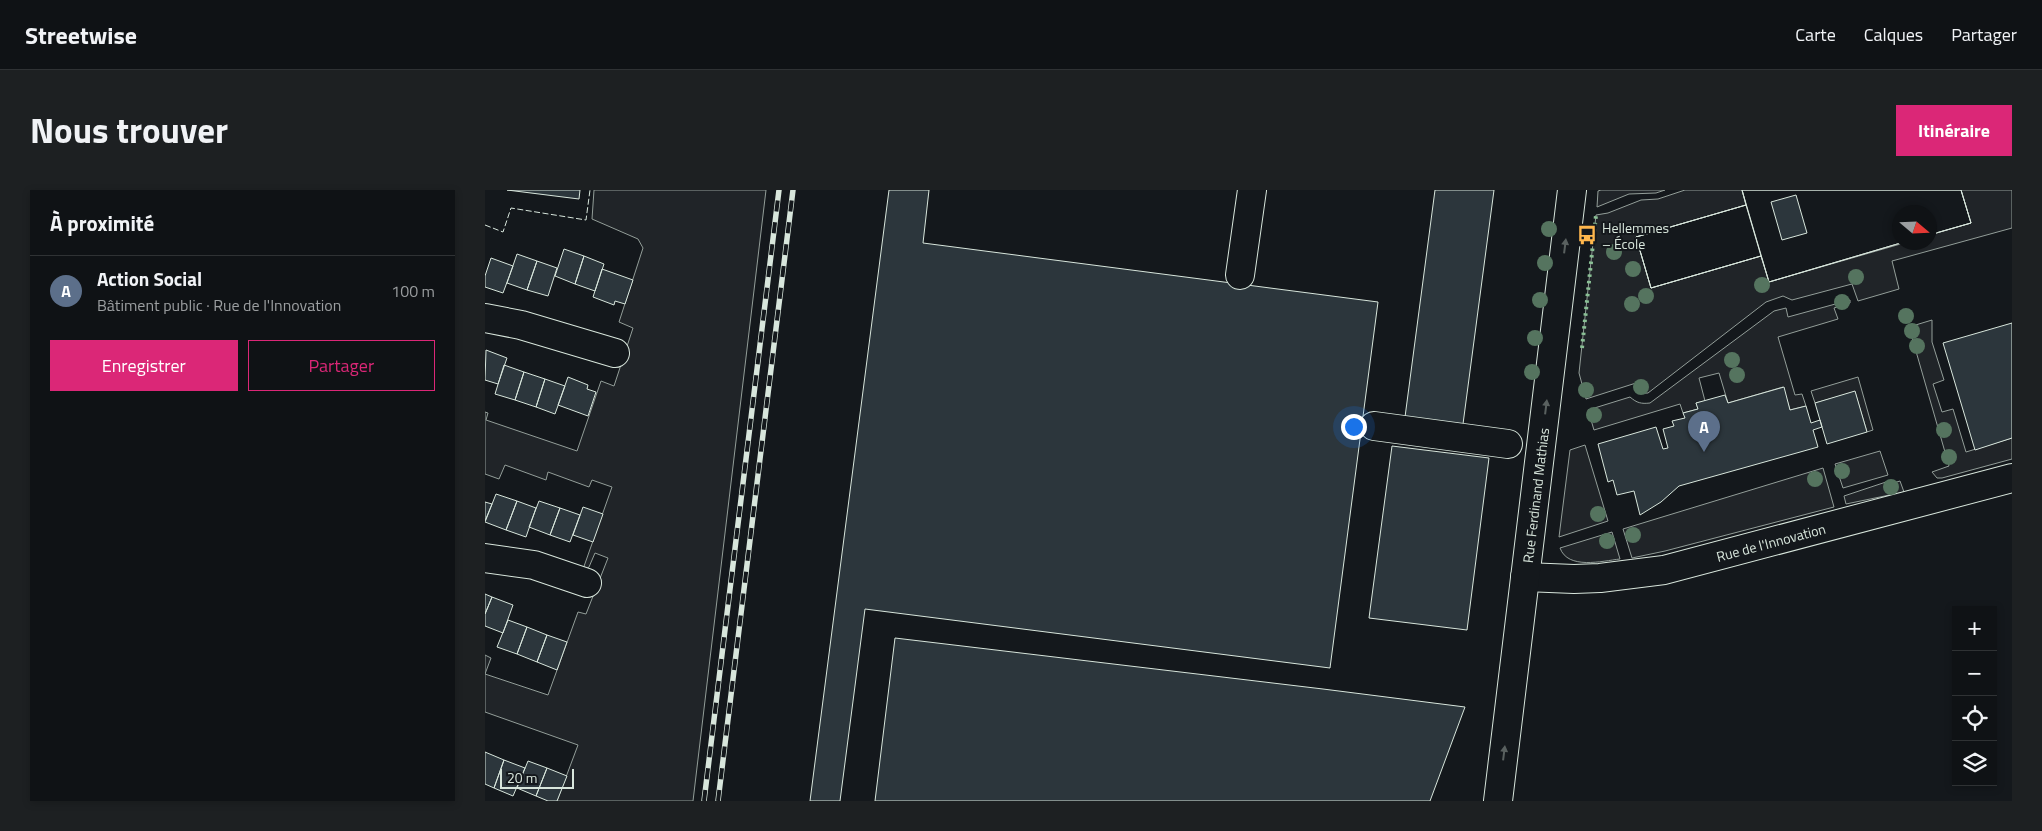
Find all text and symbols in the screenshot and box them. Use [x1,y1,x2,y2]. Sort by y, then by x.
text: Streetwise [25,17,137,53]
text: Carte [1795,21,1836,48]
text: Calques [1864,21,1923,48]
text: Partager [1951,21,2017,48]
text: Nous trouver [30,103,228,157]
button: Itinéraire [1896,105,2012,156]
north arrow [1892,205,1937,250]
text: À proximité [50,207,154,239]
place label: Hellemmes – École [1602,217,1669,254]
bus stop icon: Hellemmes – École [1576,224,1598,246]
one-way arrow [1561,237,1569,253]
text: Action Social [97,264,202,293]
text: A [61,279,71,303]
text: 100 m [391,279,435,303]
text: Bâtiment public · Rue de l'Innovation [97,293,341,317]
button: Enregistrer [50,340,238,391]
button: Partager [248,340,435,391]
one-way arrow [1542,399,1550,415]
pin: A [1688,411,1720,452]
your location [1341,414,1367,440]
street label: Rue Ferdinand Mathias [1516,426,1554,564]
street label: Rue de l'Innovation [1714,517,1828,566]
map controls [1952,606,1997,786]
button: + [1952,606,1997,651]
button: − [1952,651,1997,696]
button: locate [1952,696,1997,741]
button: layers [1952,741,1997,786]
one-way arrow [1500,744,1508,760]
scale bar [500,766,574,789]
text: 20 m [507,767,537,788]

